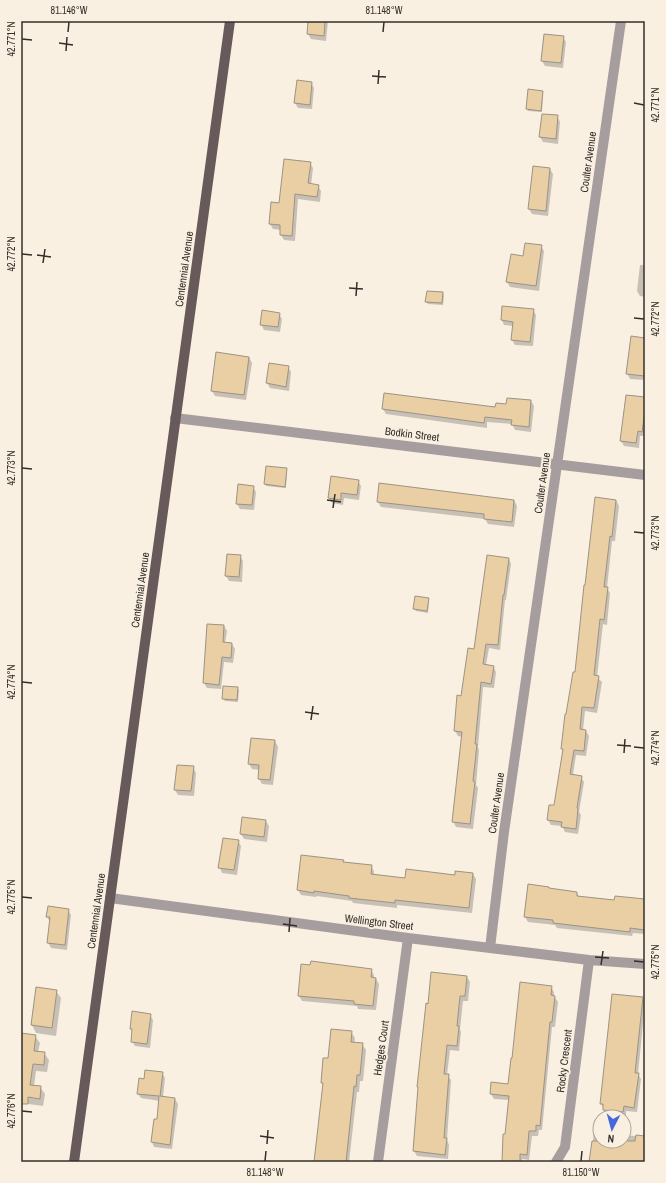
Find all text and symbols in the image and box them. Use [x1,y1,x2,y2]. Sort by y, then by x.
text: 81.146°W [51,4,88,17]
text: 81.148°W [366,4,403,17]
text: 42.771°N [5,21,18,57]
text: 42.771°N [649,87,662,123]
street label: Coulter Avenue [577,131,599,193]
street label: Centennial Avenue [172,230,196,308]
text: 42.772°N [5,236,18,272]
text: 42.772°N [649,301,662,337]
street label: Bodkin Street [384,424,440,444]
text: 42.773°N [5,450,18,486]
street label: Coulter Avenue [531,452,553,514]
text: 42.773°N [649,515,662,551]
street label: Centennial Avenue [128,551,152,629]
text: 42.774°N [5,664,18,700]
text: 42.774°N [649,730,662,766]
street label: Coulter Avenue [485,772,507,834]
street label: Centennial Avenue [84,872,108,950]
text: 42.775°N [5,879,18,915]
street label: Wellington Street [344,911,415,933]
text: 42.775°N [649,944,662,980]
street label: Hedges Court [370,1019,392,1077]
street label: Rocky Crescent [553,1028,575,1093]
text: 42.776°N [5,1093,18,1129]
north arrow [592,1109,632,1149]
text: N [607,1132,615,1146]
text: 81.148°W [247,1166,284,1179]
text: 81.150°W [563,1166,600,1179]

